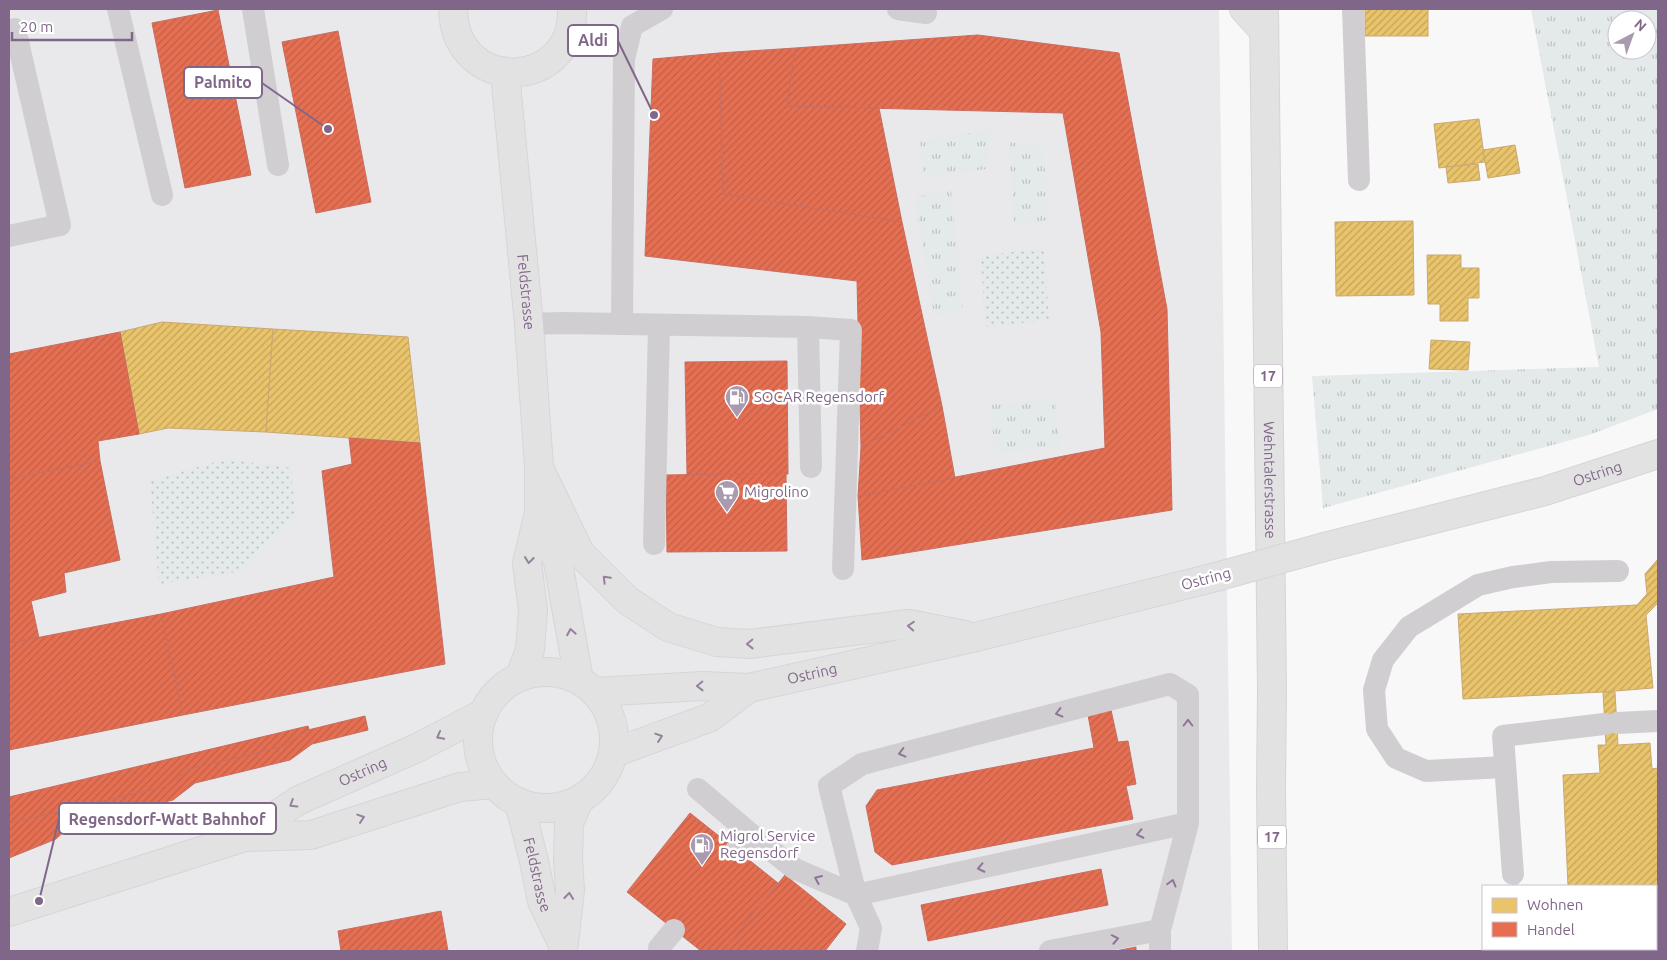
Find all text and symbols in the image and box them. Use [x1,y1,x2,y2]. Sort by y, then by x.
scale bar [12,10,132,42]
north arrow [1607,10,1657,60]
text: N [1631,16,1650,35]
text: 20 m [20,18,53,35]
callout: Aldi [568,25,618,56]
text: Aldi [578,31,608,49]
callout: Palmito [184,67,262,98]
text: Palmito [194,73,252,91]
street label: Feldstrasse [514,253,538,330]
road number: 17 [1254,364,1282,388]
fuel station icon: SOCAR Regensdorf [724,384,750,418]
place label: SOCAR Regensdorf [754,388,884,405]
street label: Wehntalerstrasse [1261,421,1279,539]
street label: Ostring [1571,457,1624,489]
supermarket icon: Migrolino [714,479,740,513]
place label: Migrolino [744,483,809,500]
one-way arrow [524,557,535,565]
street label: Ostring [1179,564,1232,593]
one-way arrow [603,576,612,585]
one-way arrow [907,620,915,631]
one-way arrow [566,628,576,637]
one-way arrow [746,638,754,649]
street label: Ostring [786,659,839,687]
one-way arrow [696,681,704,691]
one-way arrow [1056,707,1064,717]
one-way arrow [1183,718,1193,726]
one-way arrow [437,730,446,740]
one-way arrow [655,733,663,743]
one-way arrow [898,747,907,758]
street label: Ostring [336,754,389,790]
one-way arrow [290,798,299,807]
callout: Regensdorf-Watt Bahnhof [59,803,276,834]
text: Regensdorf-Watt Bahnhof [68,810,266,828]
one-way arrow [356,813,365,823]
road number: 17 [1258,826,1286,849]
place label: Migrol Service Regensdorf [720,827,815,861]
one-way arrow [1135,828,1144,839]
fuel station icon: Migrol Service Regensdorf [689,832,715,866]
street label: Feldstrasse [520,836,555,915]
one-way arrow [977,862,986,873]
one-way arrow [814,875,823,885]
one-way arrow [1166,879,1177,888]
legend [1482,885,1657,950]
one-way arrow [563,892,574,900]
text: Wohnen [1527,896,1583,913]
text: Handel [1527,921,1575,938]
one-way arrow [1111,934,1120,944]

